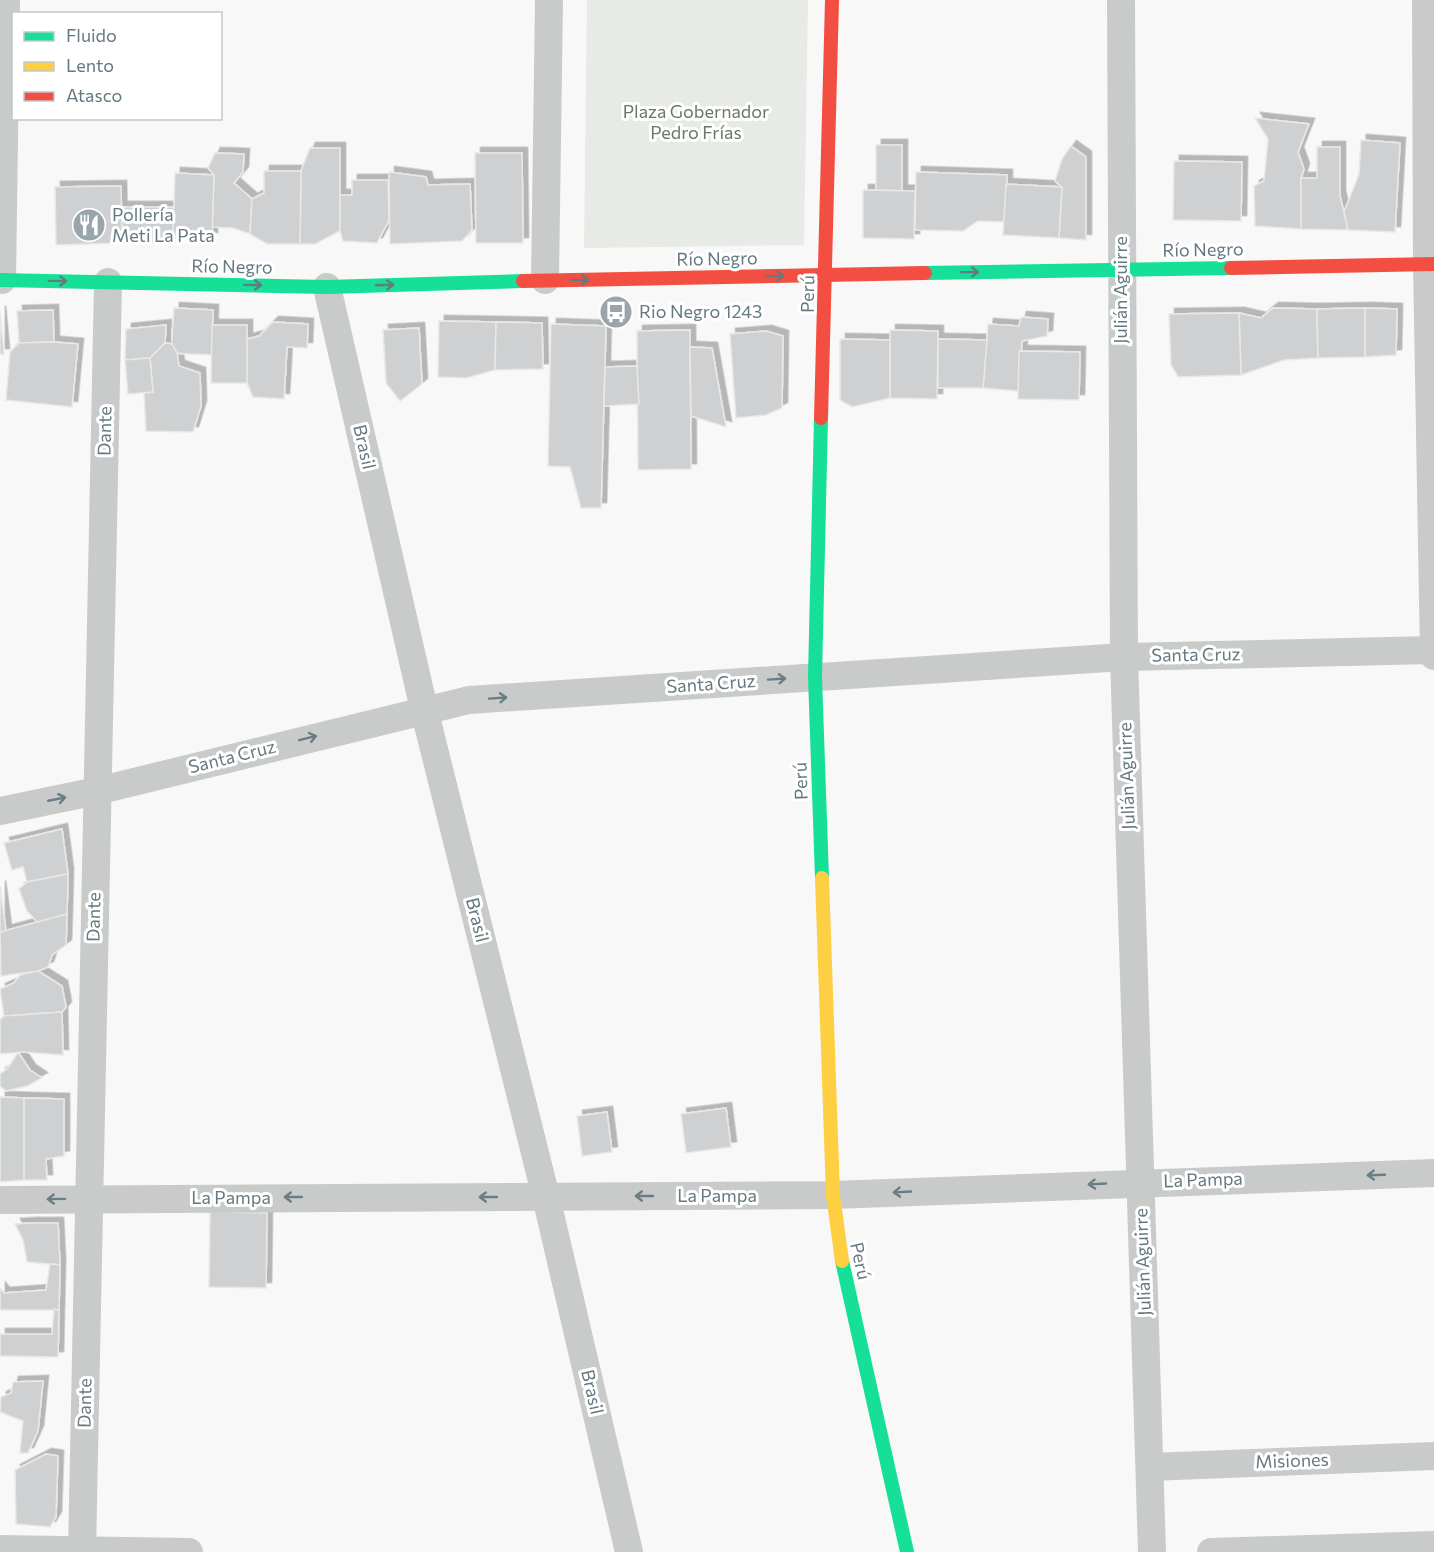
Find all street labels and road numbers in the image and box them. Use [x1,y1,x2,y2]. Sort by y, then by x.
street label: Julián Aguirre [1109,236,1131,344]
street label: Río Negro [1162,237,1244,261]
street label: Río Negro [676,246,758,270]
street label: Río Negro [191,254,273,278]
street label: Perú [796,275,818,313]
street label: Dante [93,406,115,456]
street label: Brasil [349,422,381,471]
street label: Santa Cruz [1151,642,1241,666]
street label: Santa Cruz [666,669,756,697]
street label: Julián Aguirre [1113,722,1139,830]
street label: Santa Cruz [186,735,278,777]
street label: Perú [788,762,812,800]
street label: Dante [82,892,104,942]
street label: Brasil [462,895,494,944]
street label: La Pampa [1163,1167,1243,1191]
street label: La Pampa [677,1184,757,1206]
street label: La Pampa [191,1186,271,1208]
street label: Julián Aguirre [1129,1208,1155,1316]
street label: Perú [846,1240,876,1282]
street label: Brasil [577,1367,609,1416]
street label: Dante [73,1378,95,1428]
street label: Misiones [1255,1448,1329,1472]

